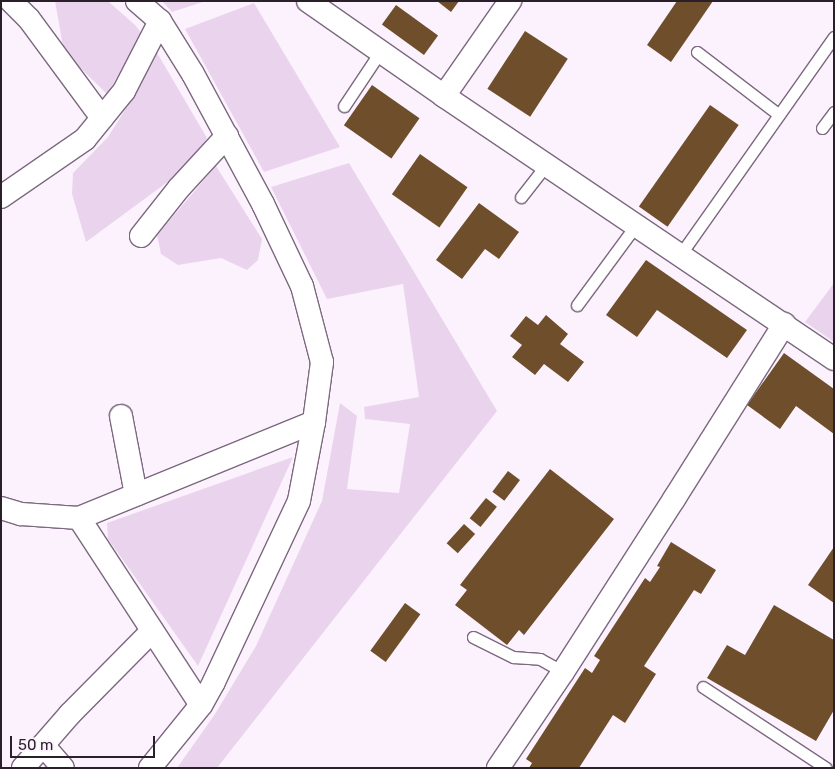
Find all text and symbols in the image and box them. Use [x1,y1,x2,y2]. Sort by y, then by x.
scale bar [12,726,158,758]
text: 50 m [18,736,53,754]

